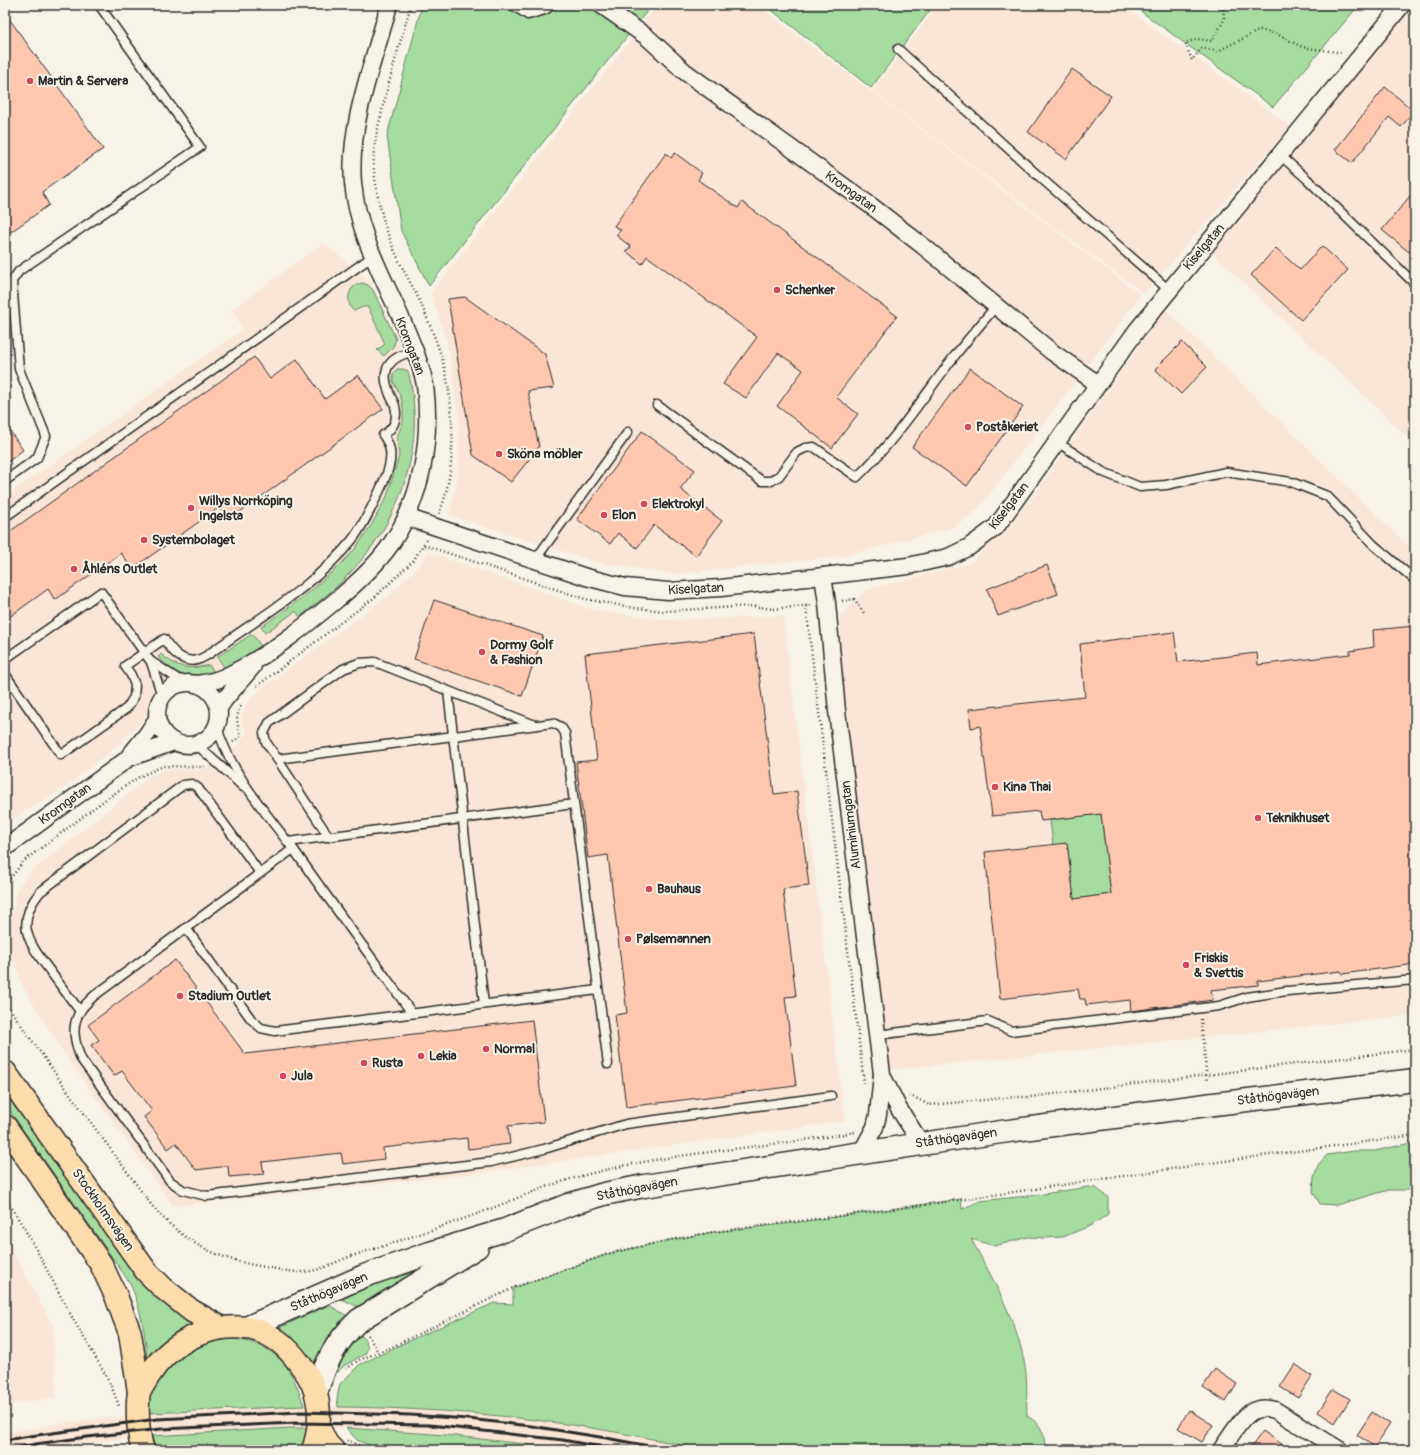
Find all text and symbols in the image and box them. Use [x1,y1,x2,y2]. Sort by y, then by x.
place label: Martin & Servera [38,73,128,89]
marker: Martin & Servera [25,76,35,86]
street label: Kromgatan [822,168,880,216]
street label: Kiselgatan [1180,220,1228,274]
place label: Schenker [785,282,836,298]
marker: Schenker [772,285,782,295]
street label: Kromgatan [392,315,428,377]
place label: Poståkeriet [976,419,1039,435]
marker: Poståkeriet [963,422,973,432]
place label: Sköna möbler [507,446,583,462]
marker: Sköna möbler [494,449,504,459]
street label: Kiselgatan [985,479,1033,533]
place label: Willys Norrköping Ingelsta [199,493,293,524]
place label: Elektrokyl [652,496,704,512]
marker: Elektrokyl [639,499,649,509]
marker: Willys Norrköping Ingelsta [186,503,196,513]
place label: Elon [612,507,637,523]
marker: Elon [599,510,609,520]
place label: Systembolaget [152,532,235,548]
marker: Systembolaget [139,535,149,545]
place label: Åhléns Outlet [82,560,158,577]
marker: Åhléns Outlet [69,564,79,574]
street label: Kiselgatan [668,580,724,598]
place label: Dormy Golf & Fashion [490,637,554,668]
marker: Dormy Golf & Fashion [477,647,487,657]
place label: Kina Thai [1003,779,1052,795]
street label: Kromgatan [36,780,94,828]
street label: Aluminiumgatan [838,780,864,870]
marker: Kina Thai [990,782,1000,792]
place label: Teknikhuset [1265,810,1330,826]
marker: Teknikhuset [1253,813,1263,823]
place label: Bauhaus [657,881,701,897]
marker: Bauhaus [644,884,654,894]
place label: Pølsemannen [636,931,711,947]
marker: Pølsemannen [623,934,633,944]
place label: Friskis & Svettis [1194,950,1244,981]
marker: Friskis & Svettis [1181,960,1191,970]
place label: Stadium Outlet [188,988,272,1004]
marker: Stadium Outlet [175,991,185,1001]
place label: Normal [494,1041,535,1057]
marker: Normal [481,1044,491,1054]
place label: Lekia [429,1048,457,1064]
marker: Lekia [416,1051,426,1061]
place label: Rusta [372,1055,403,1071]
marker: Rusta [359,1058,369,1068]
place label: Jula [291,1068,313,1084]
marker: Jula [278,1071,288,1081]
street label: Ståthögavägen [1236,1083,1320,1109]
street label: Ståthögavägen [914,1124,998,1152]
street label: Stockholmsvägen [69,1166,137,1254]
street label: Ståthögavägen [595,1173,679,1205]
street label: Ståthögavägen [288,1268,370,1316]

